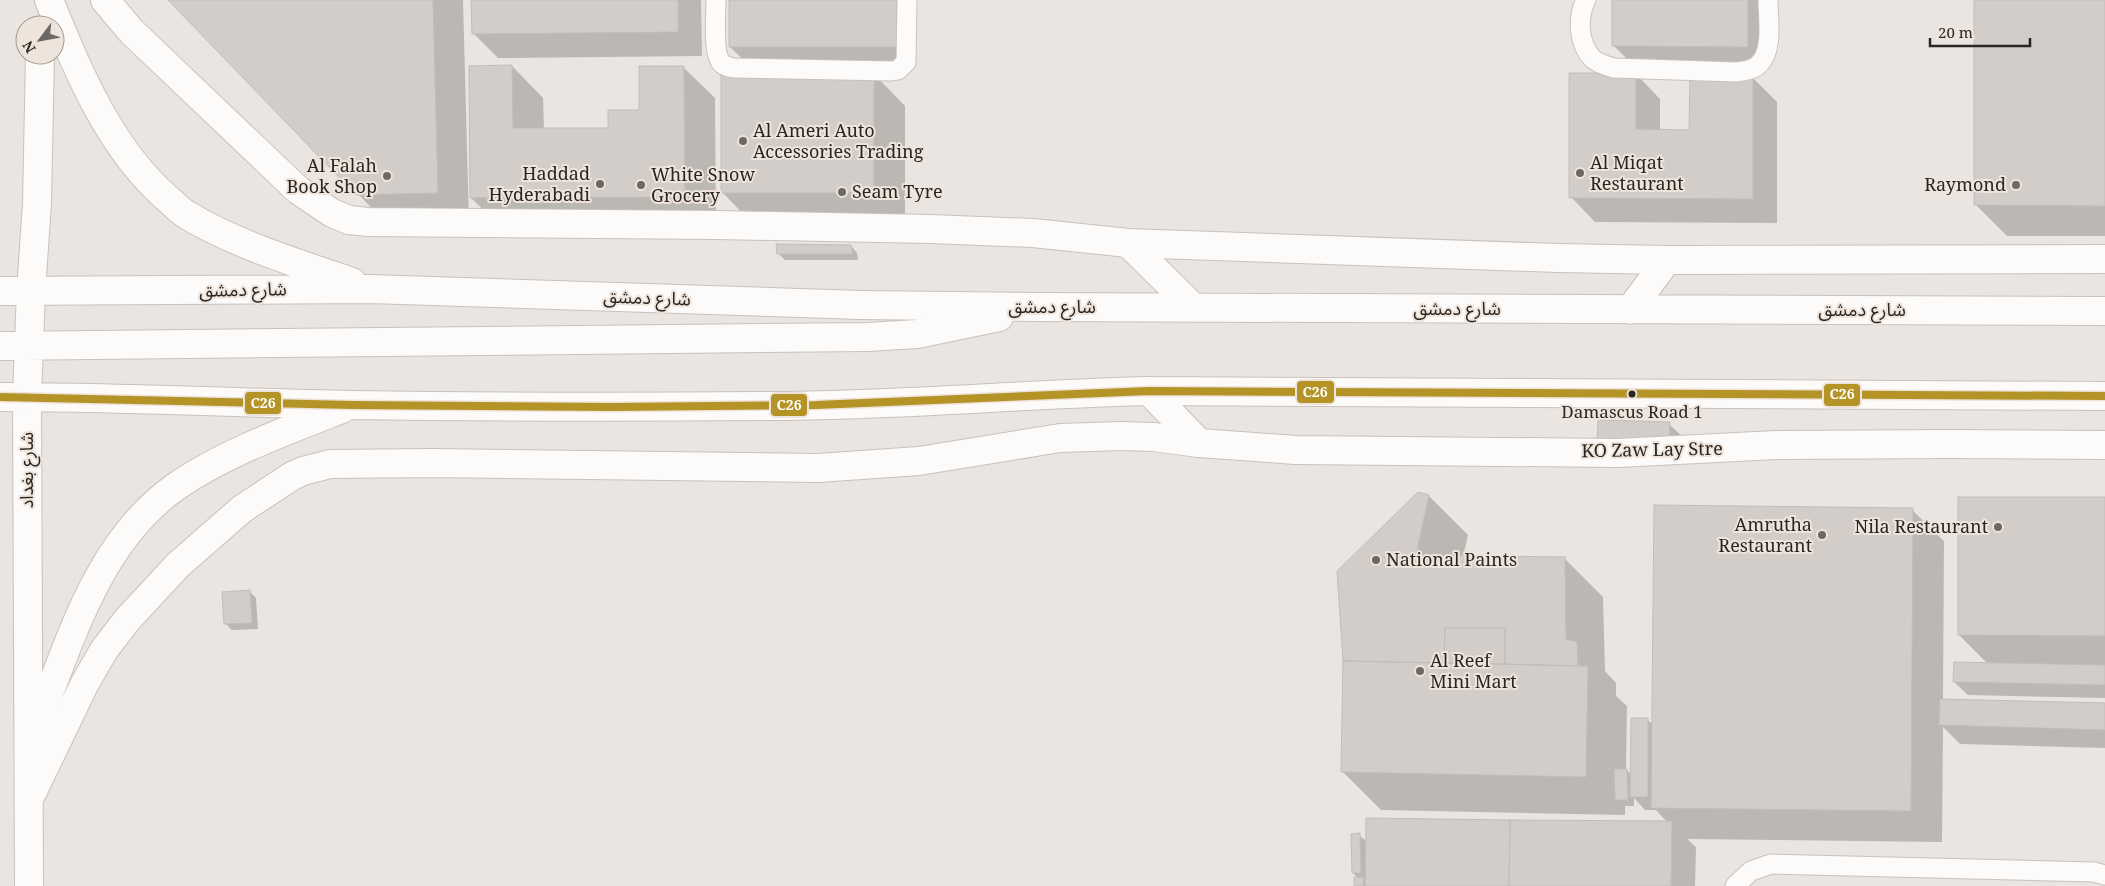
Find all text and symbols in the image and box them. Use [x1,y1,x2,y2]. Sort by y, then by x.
north arrow [15,15,65,65]
scale bar [1930,15,2030,47]
text: 20 m [1938,22,1973,42]
text: N [18,37,40,57]
place label: Al Ameri Auto Accessories Trading [753,118,924,163]
marker: Al Ameri Auto Accessories Trading [737,135,749,147]
place label: Al Miqat Restaurant [1590,150,1684,195]
place label: Al Falah Book Shop [287,153,377,198]
place label: Haddad Hyderabadi [489,161,590,206]
place label: White Snow Grocery [651,162,755,207]
marker: Al Miqat Restaurant [1574,167,1586,179]
marker: Al Falah Book Shop [381,170,393,182]
place label: Raymond [1924,172,2006,196]
marker: Haddad Hyderabadi [594,178,606,190]
marker: White Snow Grocery [635,179,647,191]
place label: Seam Tyre [852,179,943,203]
marker: Raymond [2010,179,2022,191]
marker: Seam Tyre [836,186,848,198]
street label: شارع دمشق [199,276,287,305]
street label: شارع دمشق [603,283,691,314]
street label: شارع دمشق [1008,294,1096,321]
street label: شارع دمشق [1413,296,1501,323]
street label: شارع دمشق [1818,297,1906,324]
line badge: C26 [1296,380,1335,404]
text: C26 [1302,382,1328,401]
line badge: C26 [1823,383,1861,407]
text: C26 [1829,384,1855,403]
marker: Damascus Road 1 [1627,389,1637,399]
line badge: C26 [244,391,282,415]
text: C26 [250,393,276,412]
line badge: C26 [770,393,808,417]
text: C26 [776,395,802,414]
place label: Damascus Road 1 [1561,400,1703,423]
street label: شارع بغداد [14,432,41,508]
street label: KO Zaw Lay Stre [1581,436,1723,462]
place label: Amrutha Restaurant [1718,512,1812,557]
place label: Nila Restaurant [1854,514,1988,538]
marker: Nila Restaurant [1992,521,2004,533]
marker: Amrutha Restaurant [1816,529,1828,541]
place label: National Paints [1386,547,1517,571]
marker: National Paints [1370,554,1382,566]
place label: Al Reef Mini Mart [1430,648,1517,693]
marker: Al Reef Mini Mart [1414,665,1426,677]

